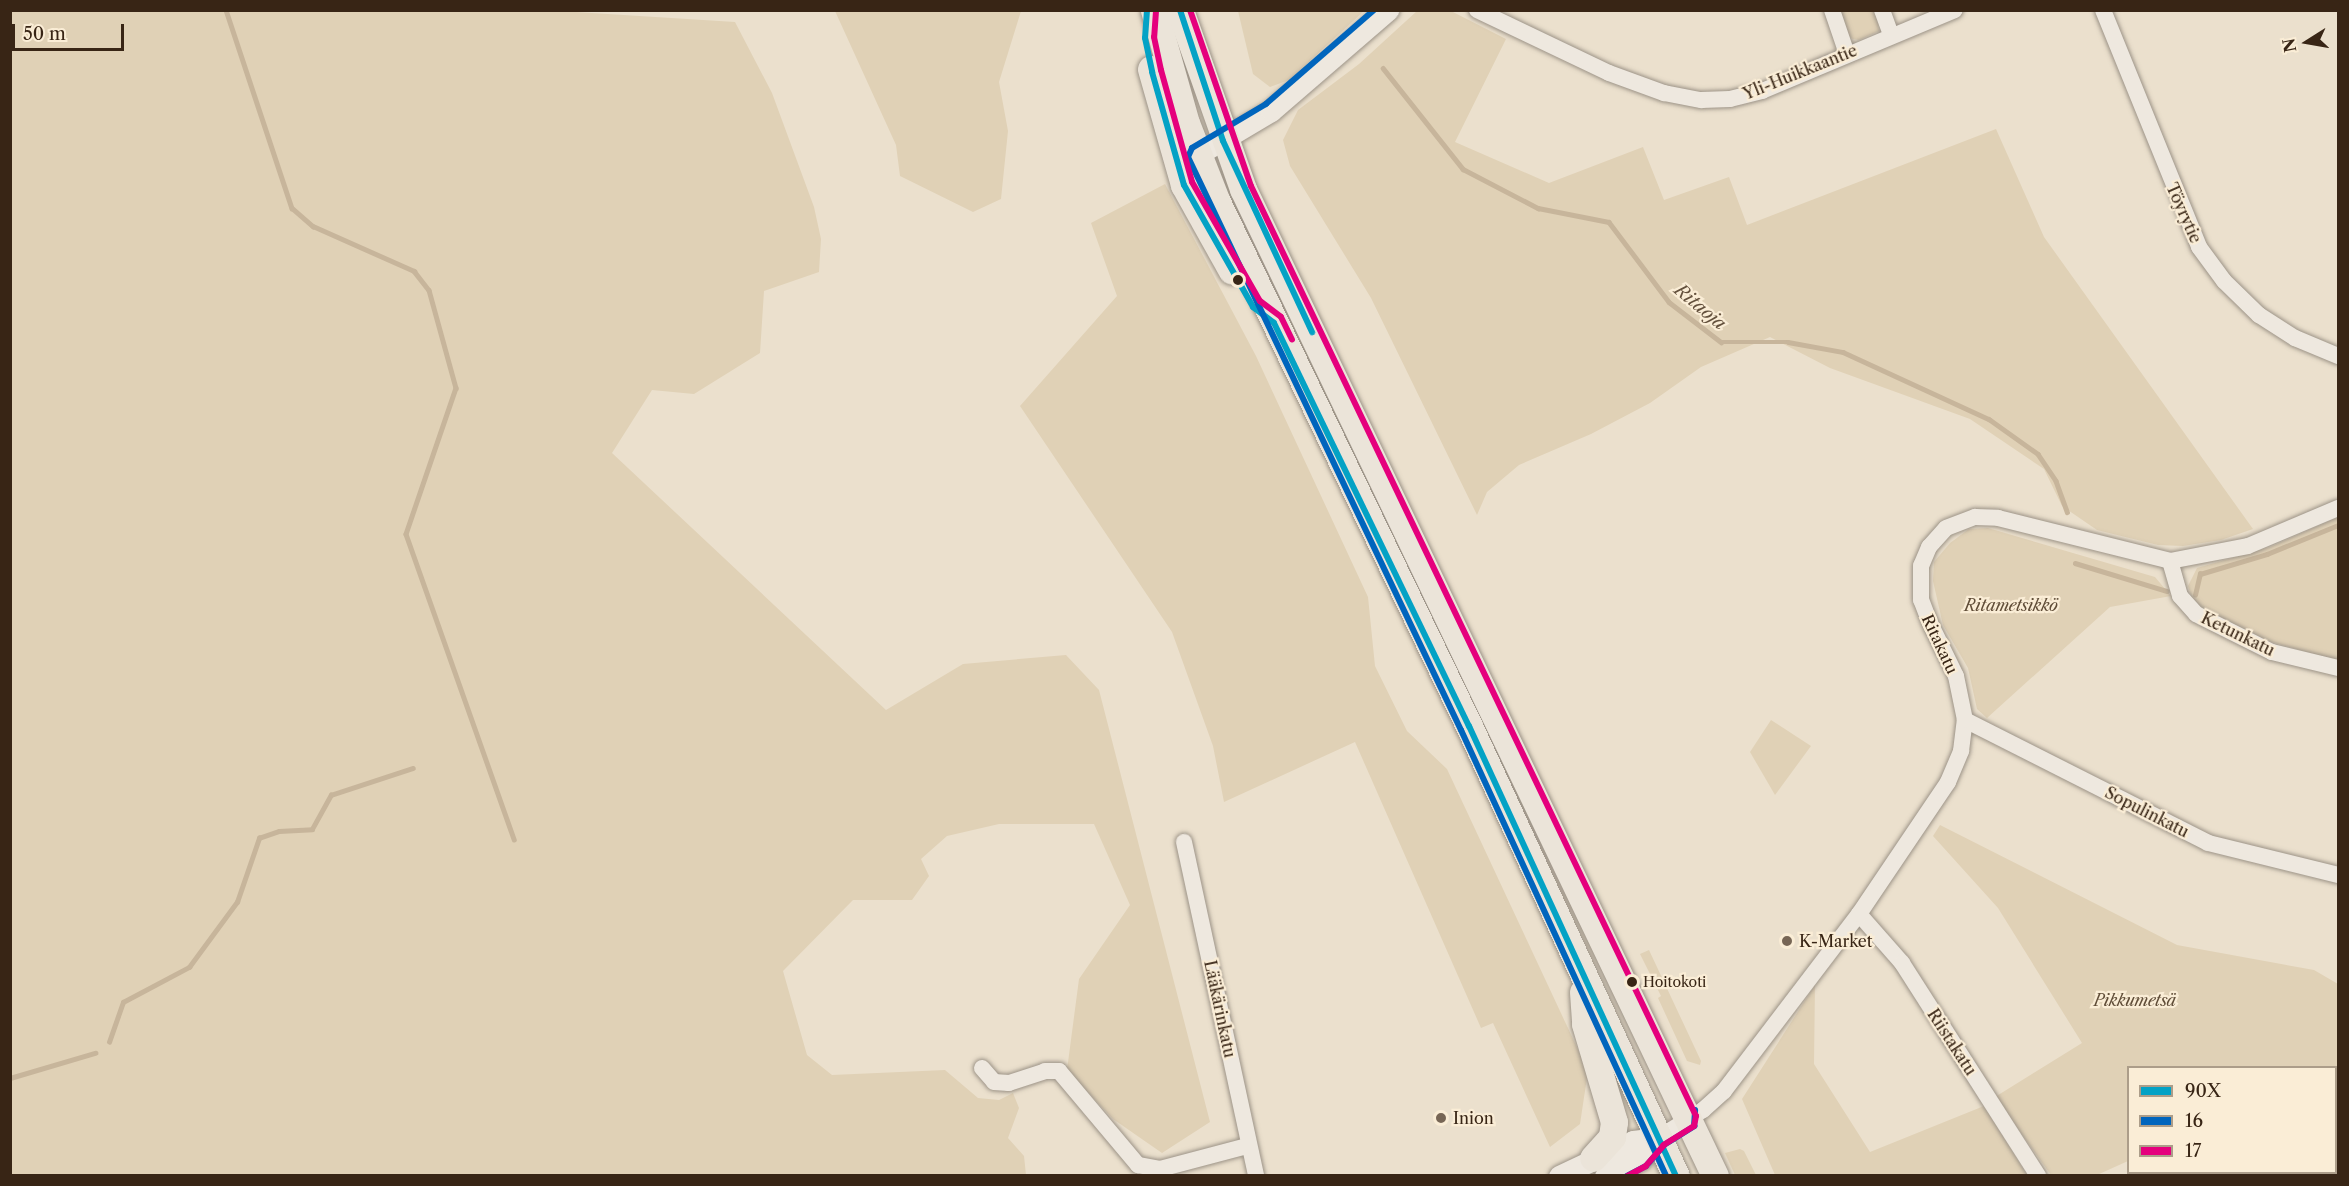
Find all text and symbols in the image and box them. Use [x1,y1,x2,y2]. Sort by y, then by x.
scale bar [15,12,128,50]
north arrow [2277,12,2337,72]
text: 50 m [23,23,66,45]
text: N [2278,37,2300,54]
street label: Yli-Huikkaantie [1740,40,1860,104]
street label: Töyrytie [2162,180,2206,246]
unlabelled marker [1232,274,1244,286]
water label: Ritaoja [1670,279,1730,335]
park label: Ritametsikkö [1964,595,2058,615]
street label: Ketunkatu [2198,608,2278,660]
street label: Ritakatu [1918,611,1962,677]
street label: Sopulinkatu [2102,783,2192,841]
place label: K-Market [1799,931,1872,951]
marker: K-Market [1780,934,1794,948]
street label: Lääkärinkatu [1200,958,1240,1060]
place label: Hoitokoti [1643,974,1706,990]
marker: Hoitokoti [1626,976,1638,988]
park label: Pikkumetsä [2094,990,2176,1010]
street label: Riistakatu [1923,1005,1981,1079]
legend [2127,1066,2337,1174]
text: 90X [2185,1080,2221,1102]
place label: Inion [1453,1108,1494,1128]
text: 16 [2185,1110,2203,1132]
marker: Inion [1434,1111,1448,1125]
text: 17 [2185,1140,2201,1162]

